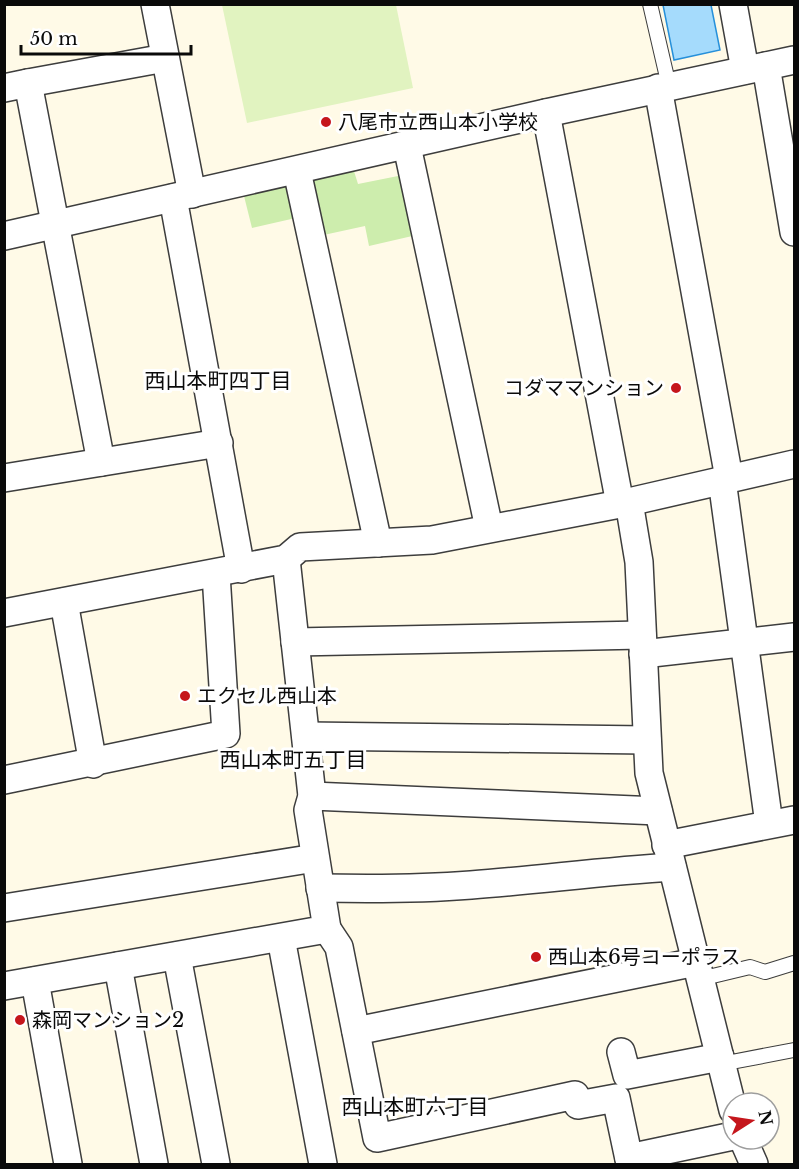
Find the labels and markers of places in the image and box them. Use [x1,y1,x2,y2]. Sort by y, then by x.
place label: 八尾市立西山本小学校 [338,110,538,134]
marker: 八尾市立西山本小学校 [319,115,333,129]
place label: コダママンション [504,376,664,400]
marker: コダママンション [669,381,683,395]
place label: エクセル西山本 [197,684,337,708]
marker: エクセル西山本 [178,689,192,703]
place label: 西山本6号コーポラス [548,945,740,969]
marker: 西山本6号コーポラス [529,950,543,964]
place label: 森岡マンション2 [32,1008,184,1032]
marker: 森岡マンション2 [13,1013,27,1027]

